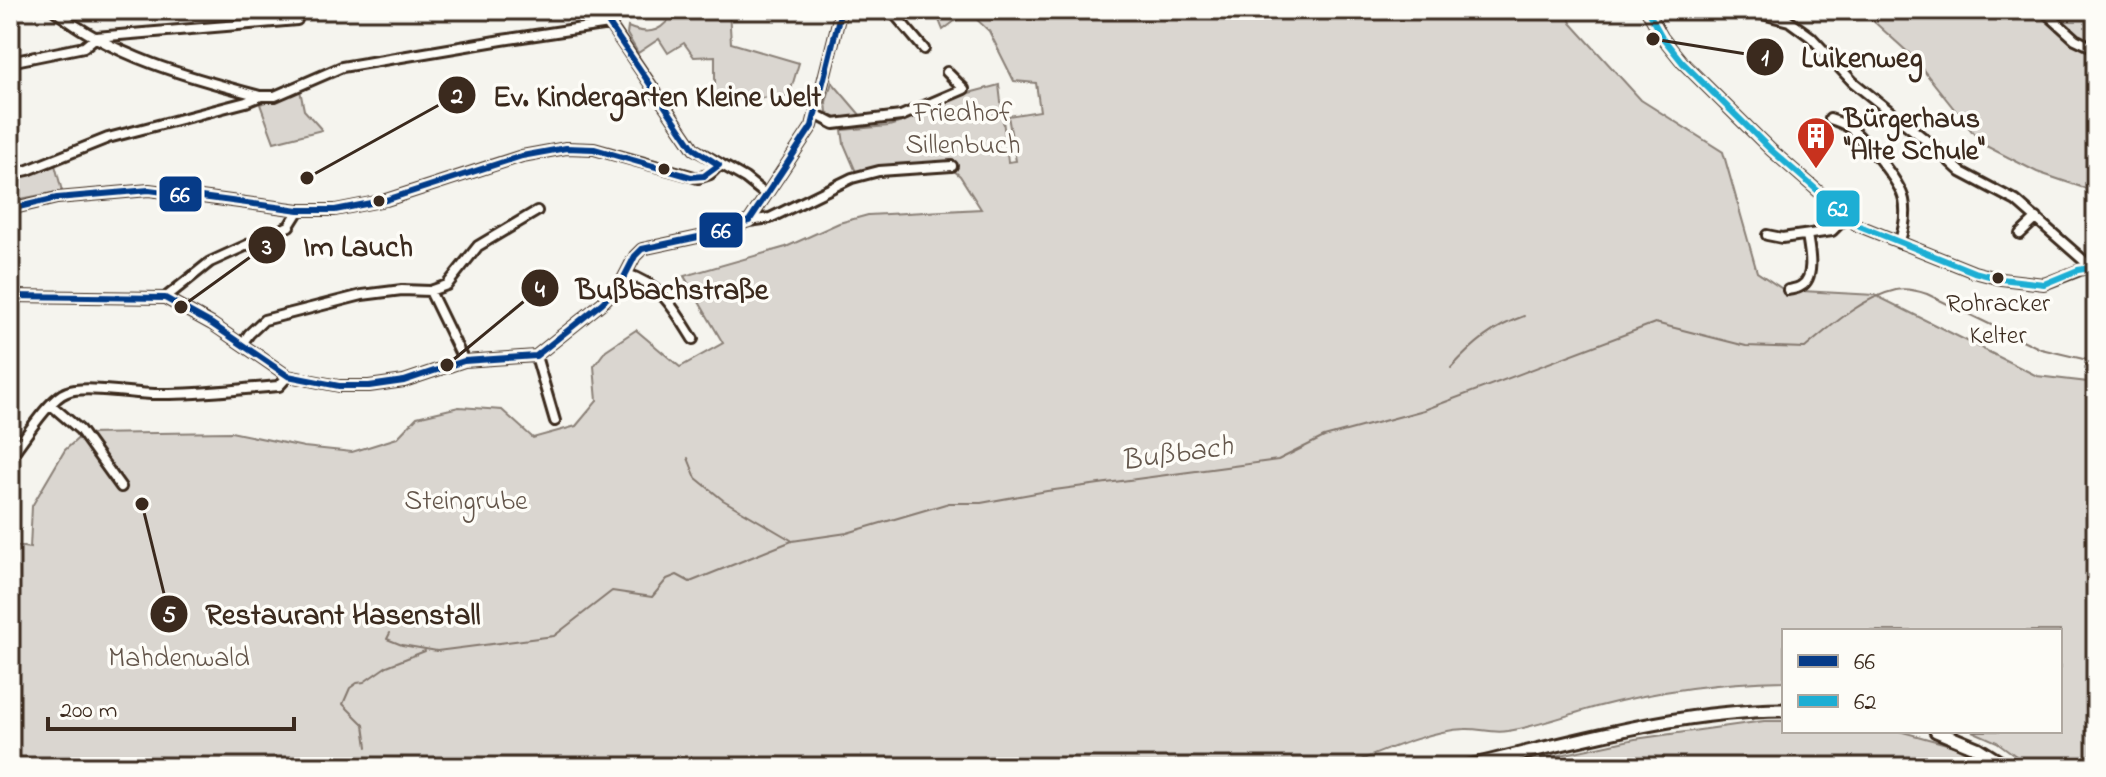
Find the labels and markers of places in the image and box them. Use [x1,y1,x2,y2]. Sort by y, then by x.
callout: Luikenweg [1745,30,1939,84]
callout: Ev. Kindergarten Kleine Welt [437,68,838,122]
place label: Bürgerhaus "Alte Schule" [1842,100,1985,173]
building icon: Bürgerhaus "Alte Schule" [1795,115,1837,170]
unlabelled marker [656,161,672,177]
unlabelled marker [371,193,387,209]
callout: Im Lauch [247,218,428,272]
callout: Bußbachstraße [520,261,784,315]
marker: Rohracker Kelter [1990,270,2006,286]
place label: Rohracker Kelter [1946,286,2051,356]
callout: Restaurant Hasenstall [149,587,496,641]

